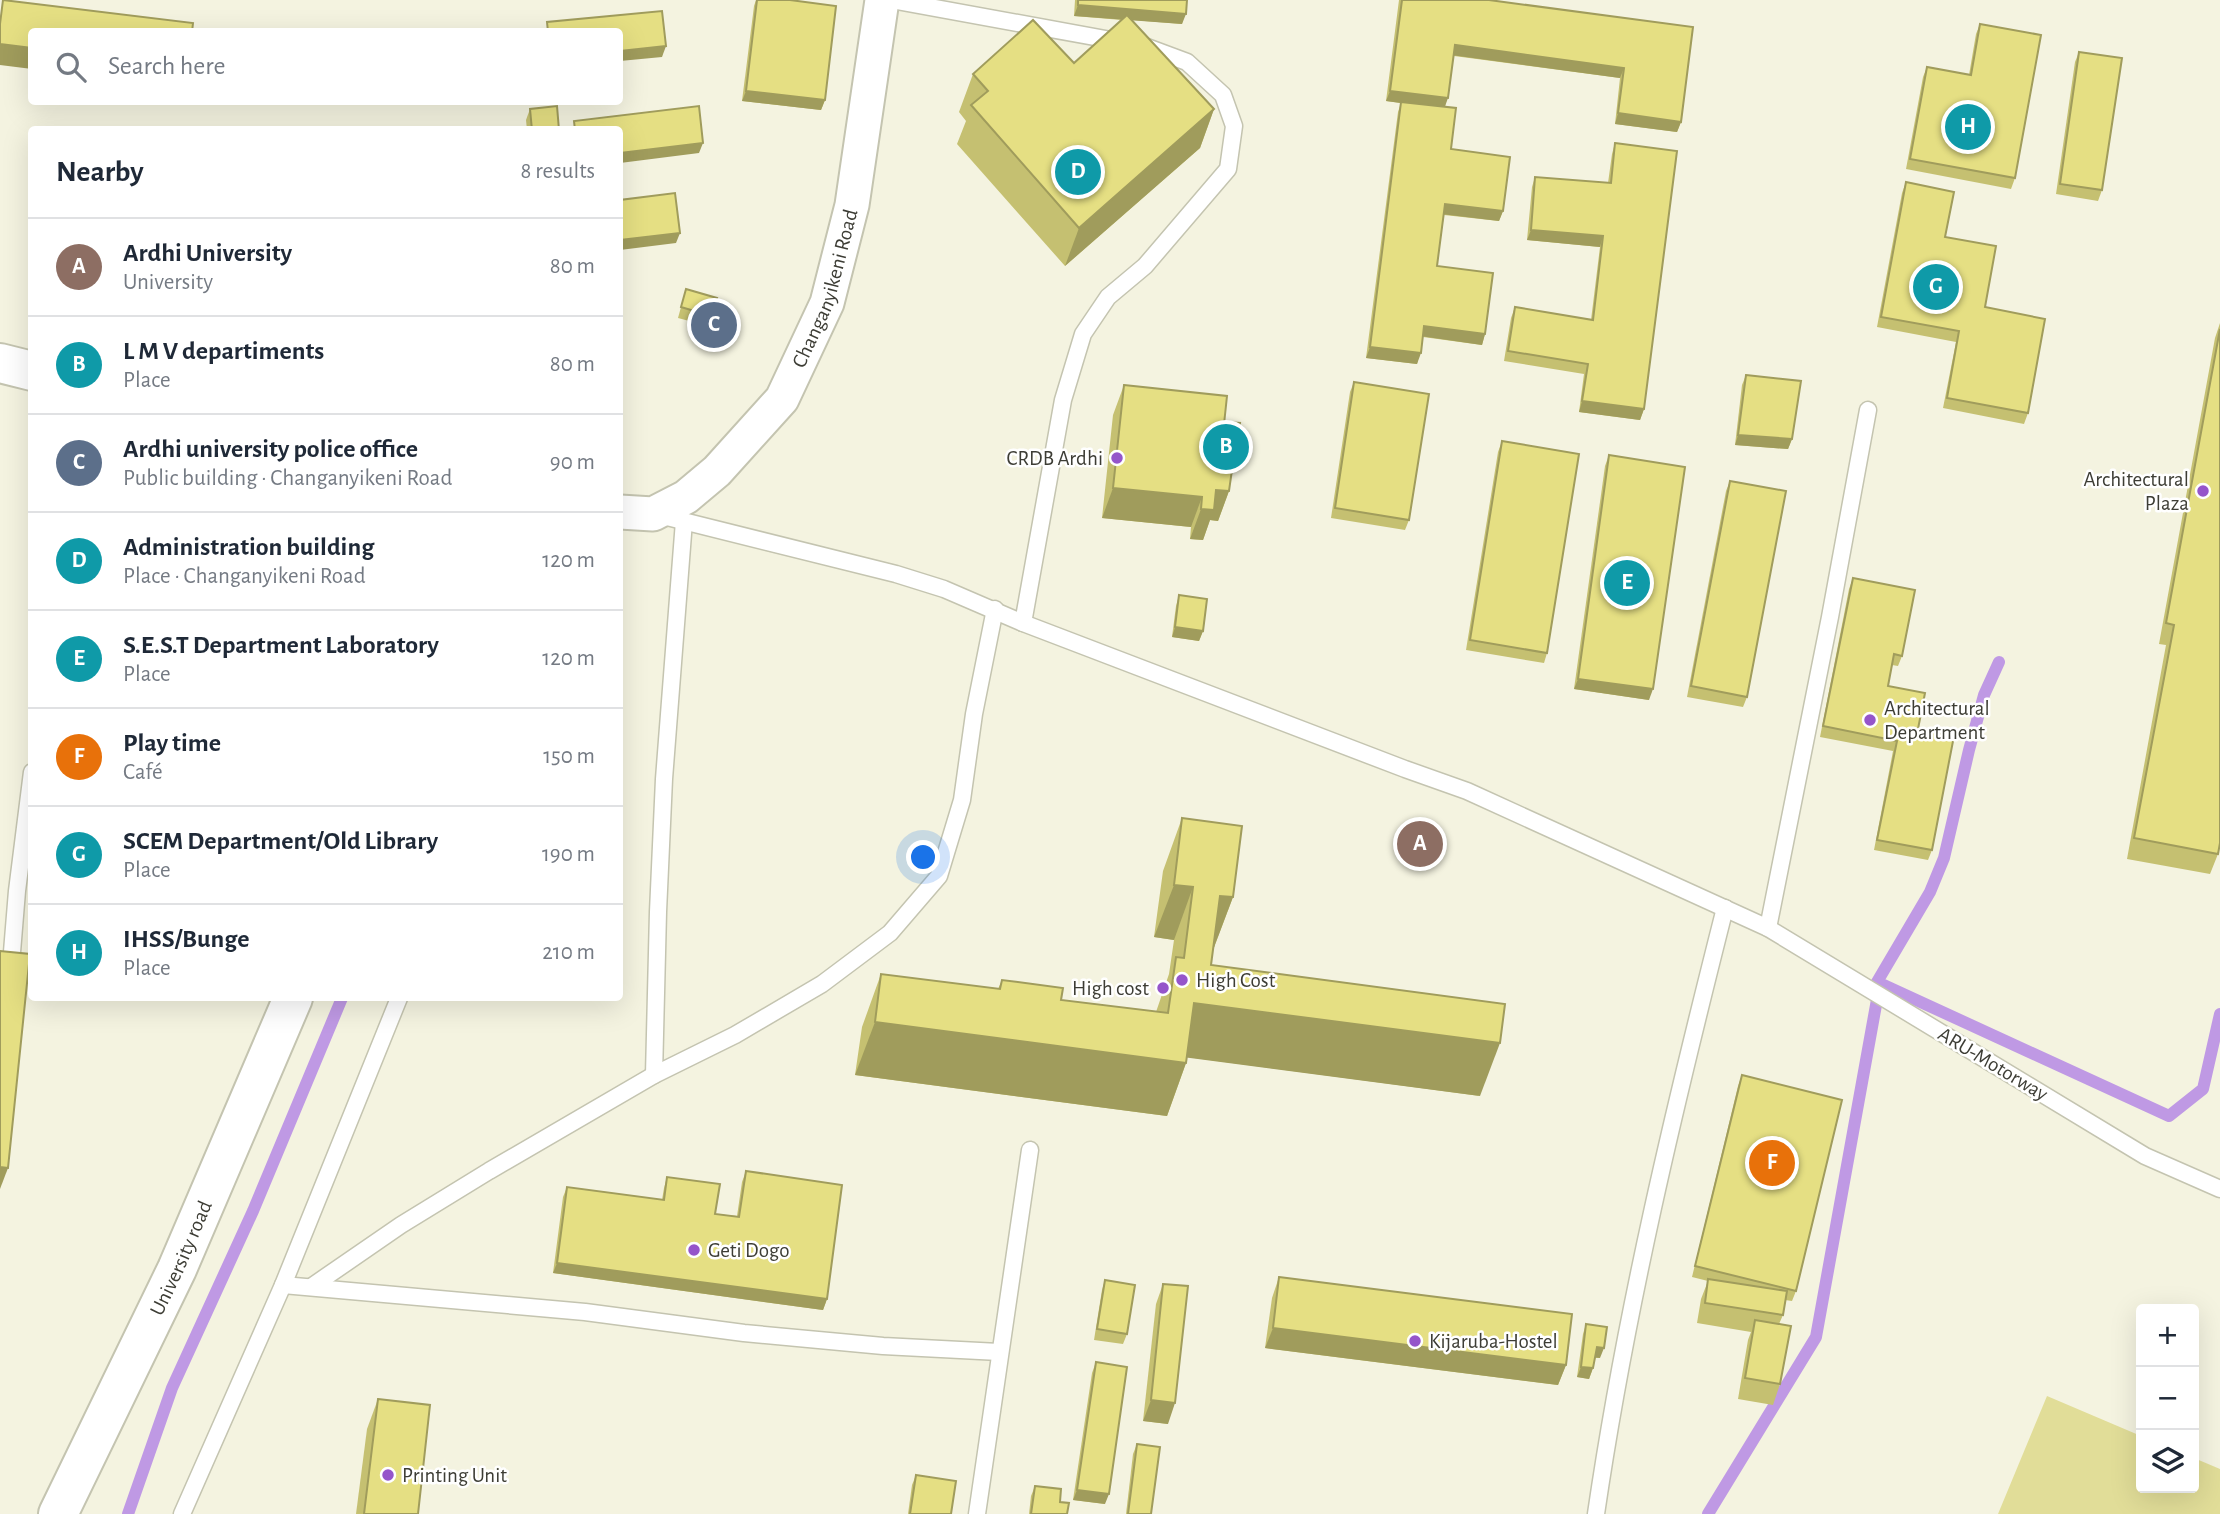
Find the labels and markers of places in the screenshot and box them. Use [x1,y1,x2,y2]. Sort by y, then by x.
pin: H [1945,101,1991,153]
pin: D [1055,146,1101,198]
pin: G [1913,261,1959,313]
pin: C [691,299,737,351]
pin: B [1203,421,1249,473]
place label: CRDB Ardhi [1007,448,1103,469]
marker: CRDB Ardhi [1109,450,1125,466]
place label: Architectural Plaza [2083,469,2189,514]
marker: Architectural Plaza [2195,483,2211,499]
pin: E [1604,557,1650,609]
place label: Architectural Department [1884,698,1990,743]
marker: Architectural Department [1862,712,1878,728]
pin: A [1397,818,1443,870]
place label: High Cost [1196,970,1276,991]
marker: High Cost [1174,972,1190,988]
place label: High cost [1072,978,1149,999]
marker: High cost [1155,980,1171,996]
pin: F [1749,1137,1795,1189]
place label: Geti Dogo [708,1240,790,1261]
marker: Geti Dogo [686,1242,702,1258]
place label: Kijaruba-Hostel [1429,1331,1558,1352]
marker: Kijaruba-Hostel [1407,1333,1423,1349]
place label: Printing Unit [402,1465,507,1486]
marker: Printing Unit [380,1467,396,1483]

